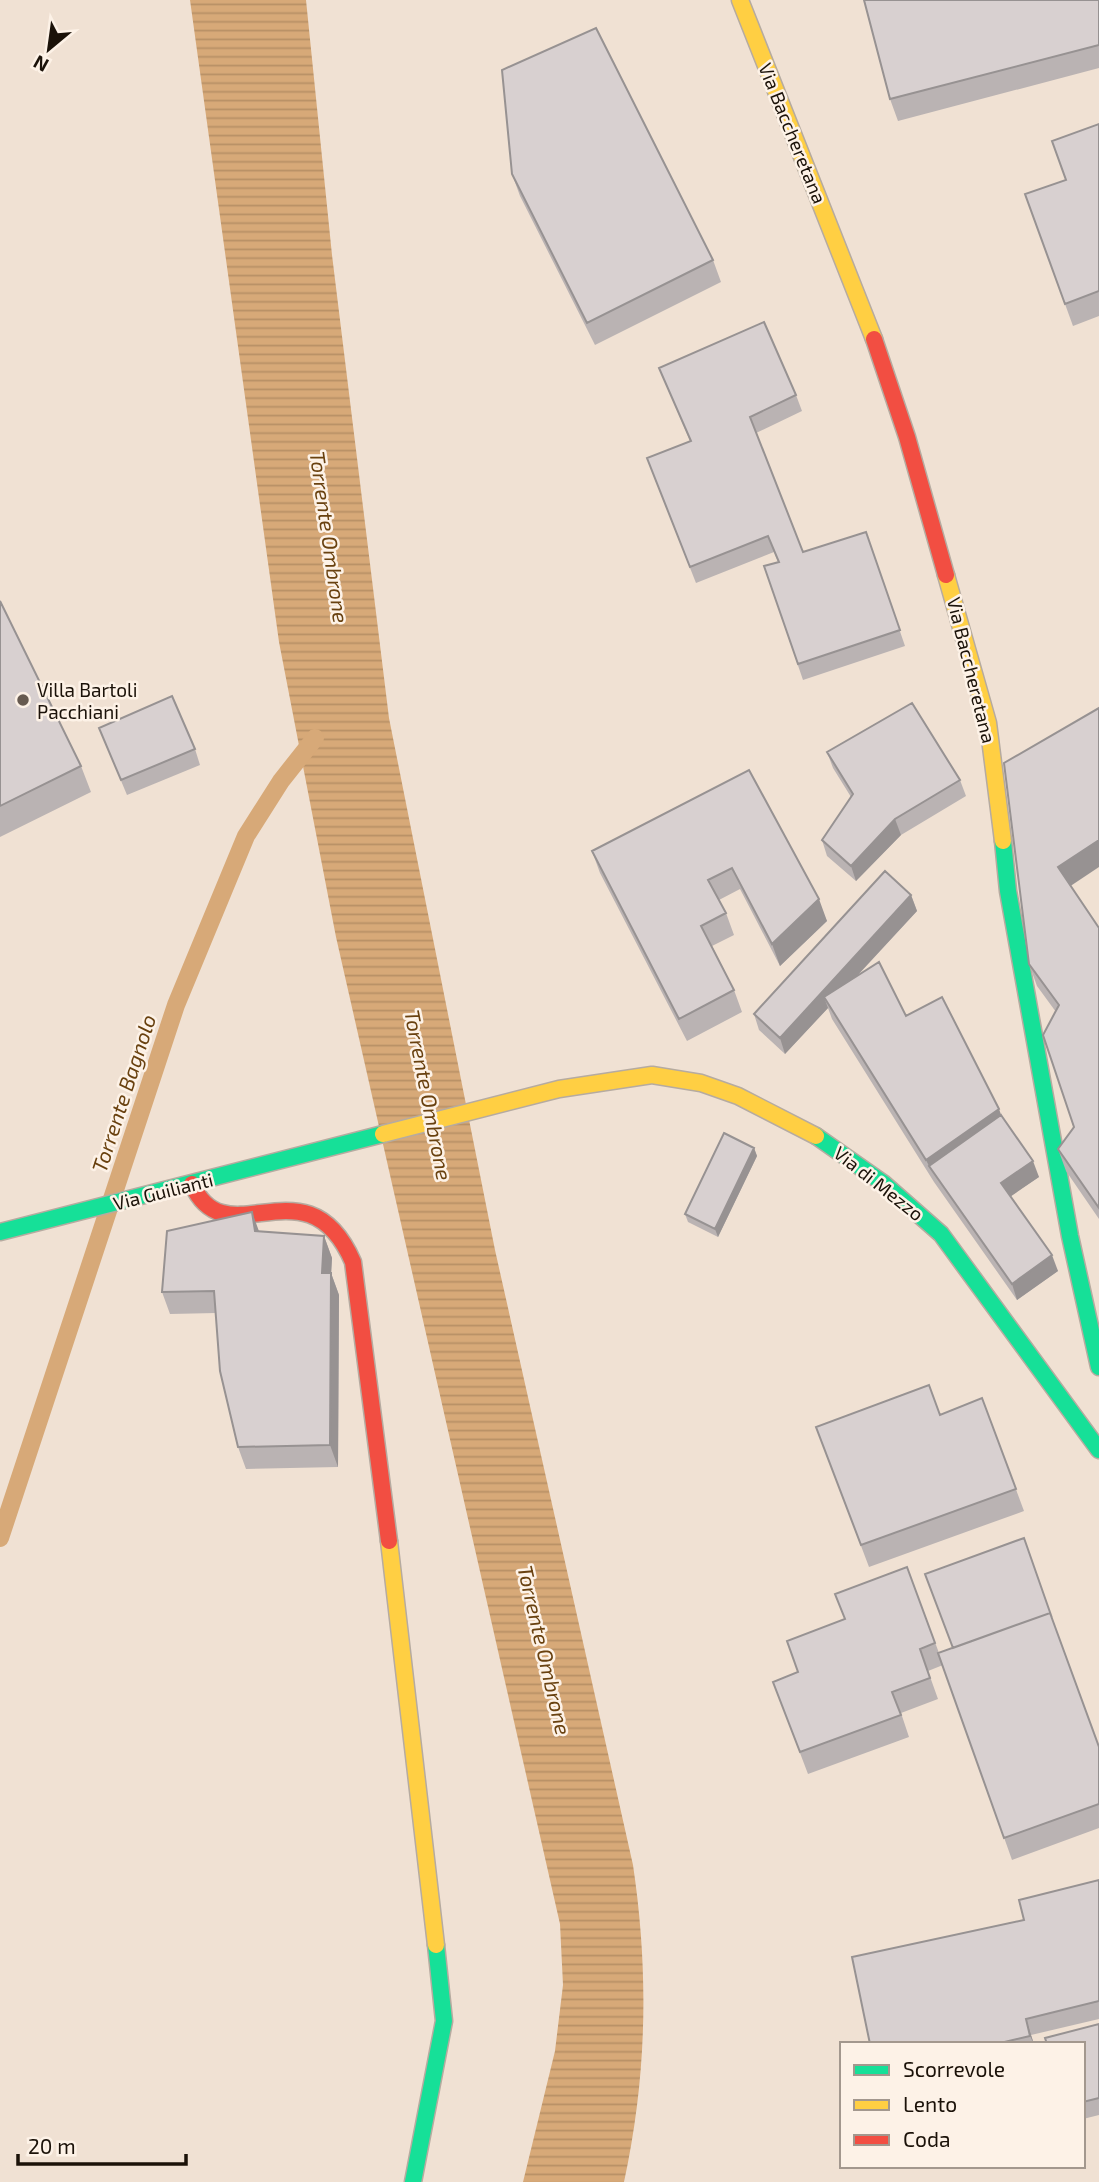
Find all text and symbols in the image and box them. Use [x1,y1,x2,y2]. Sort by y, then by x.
north arrow [14,14,84,84]
text: N [29,51,52,78]
street label: Via Baccheretana [754,59,832,207]
water label: Torrente Ombrone [306,449,354,625]
street label: Via Baccheretana [943,595,1001,745]
place label: Villa Bartoli Pacchiani [37,678,137,723]
marker: Villa Bartoli Pacchiani [15,692,31,708]
water label: Torrente Ombrone [400,1008,458,1182]
water label: Torrente Bagnolo [86,1011,160,1175]
street label: Via di Mezzo [829,1141,929,1225]
street label: Via Guilianti [111,1167,215,1215]
water label: Torrente Ombrone [513,1563,577,1737]
legend [840,2042,1085,2168]
text: Scorrevole [903,2056,1005,2081]
text: Lento [903,2091,957,2116]
scale bar [18,2122,186,2166]
text: Coda [903,2126,950,2151]
text: 20 m [28,2133,76,2158]

